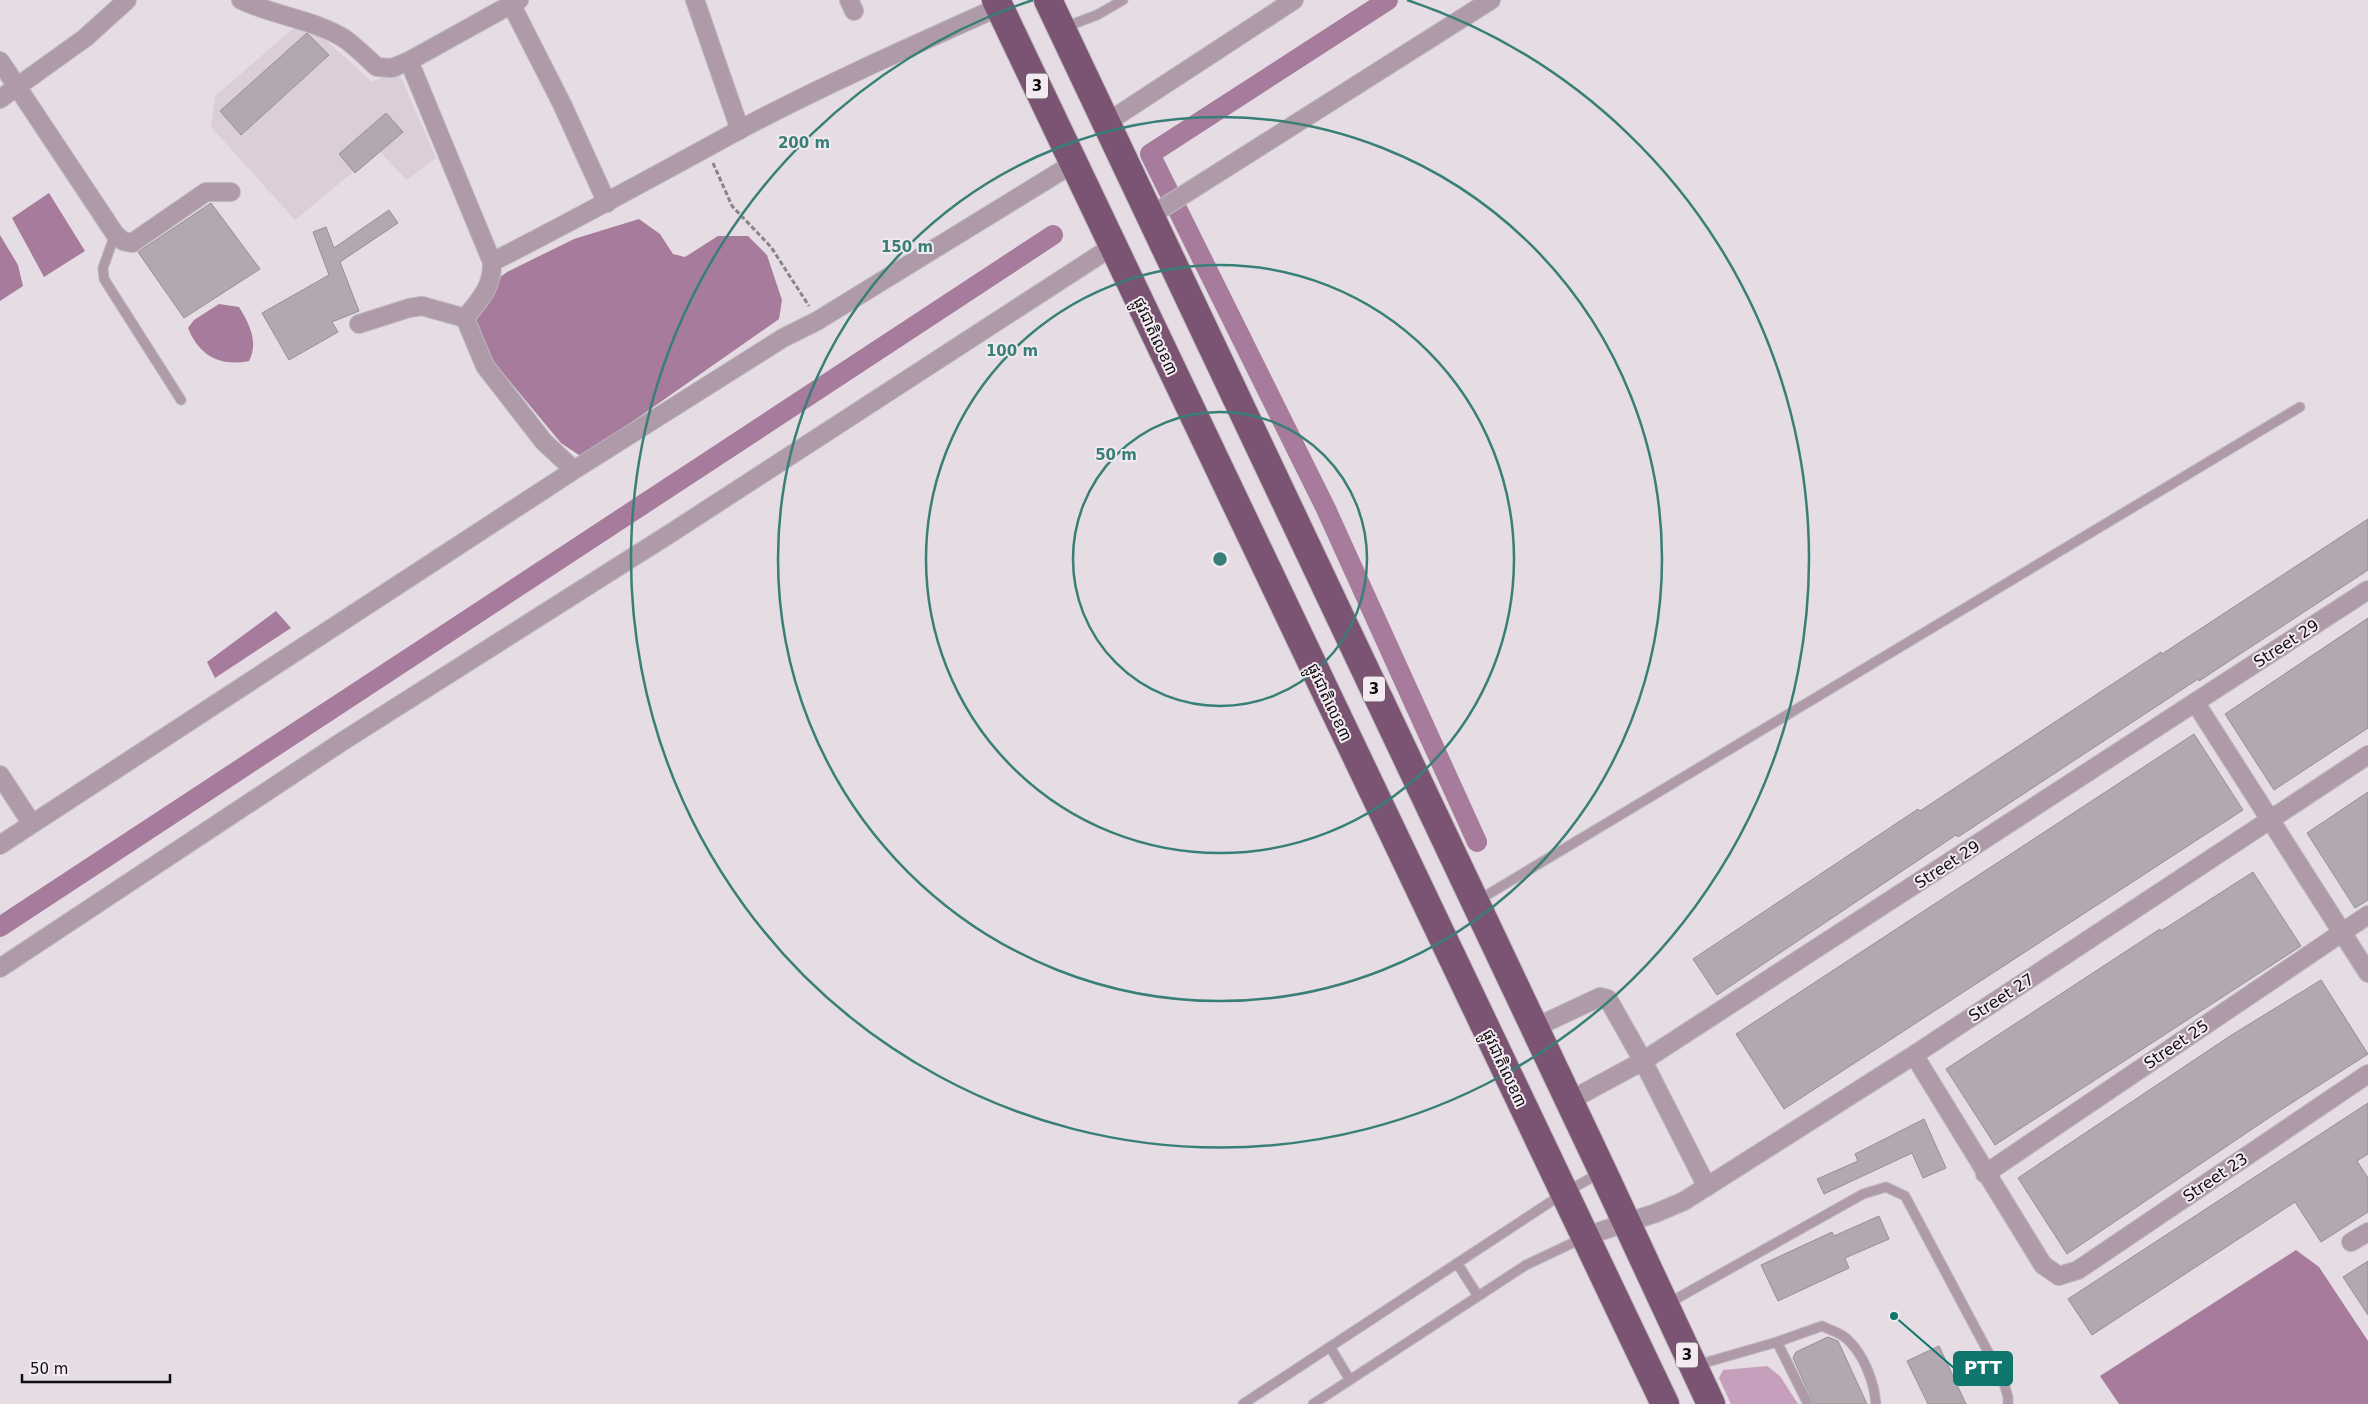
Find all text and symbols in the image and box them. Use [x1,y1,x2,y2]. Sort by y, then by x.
road number: 3 [1026,74,1048,98]
text: 200 m [778,134,830,152]
text: 150 m [881,238,933,256]
street label: ផ្លូវជាតិលេខ៣ [1125,294,1182,380]
text: 100 m [986,342,1038,360]
text: 50 m [1095,446,1137,464]
centre of rings [1211,550,1229,568]
street label: Street 29 [2250,615,2323,672]
street label: ផ្លូវជាតិលេខ៣ [1299,660,1356,746]
road number: 3 [1363,676,1385,702]
street label: Street 29 [1911,836,1984,893]
street label: Street 27 [1965,969,2038,1026]
street label: Street 25 [2140,1016,2212,1073]
street label: ផ្លូវជាតិលេខ៣ [1474,1026,1531,1112]
street label: Street 23 [2179,1149,2251,1206]
road number: 3 [1676,1342,1698,1368]
scale bar [22,1352,170,1384]
callout: PTT [1954,1352,2012,1385]
text: PTT [1964,1357,2003,1378]
text: 50 m [30,1360,68,1378]

